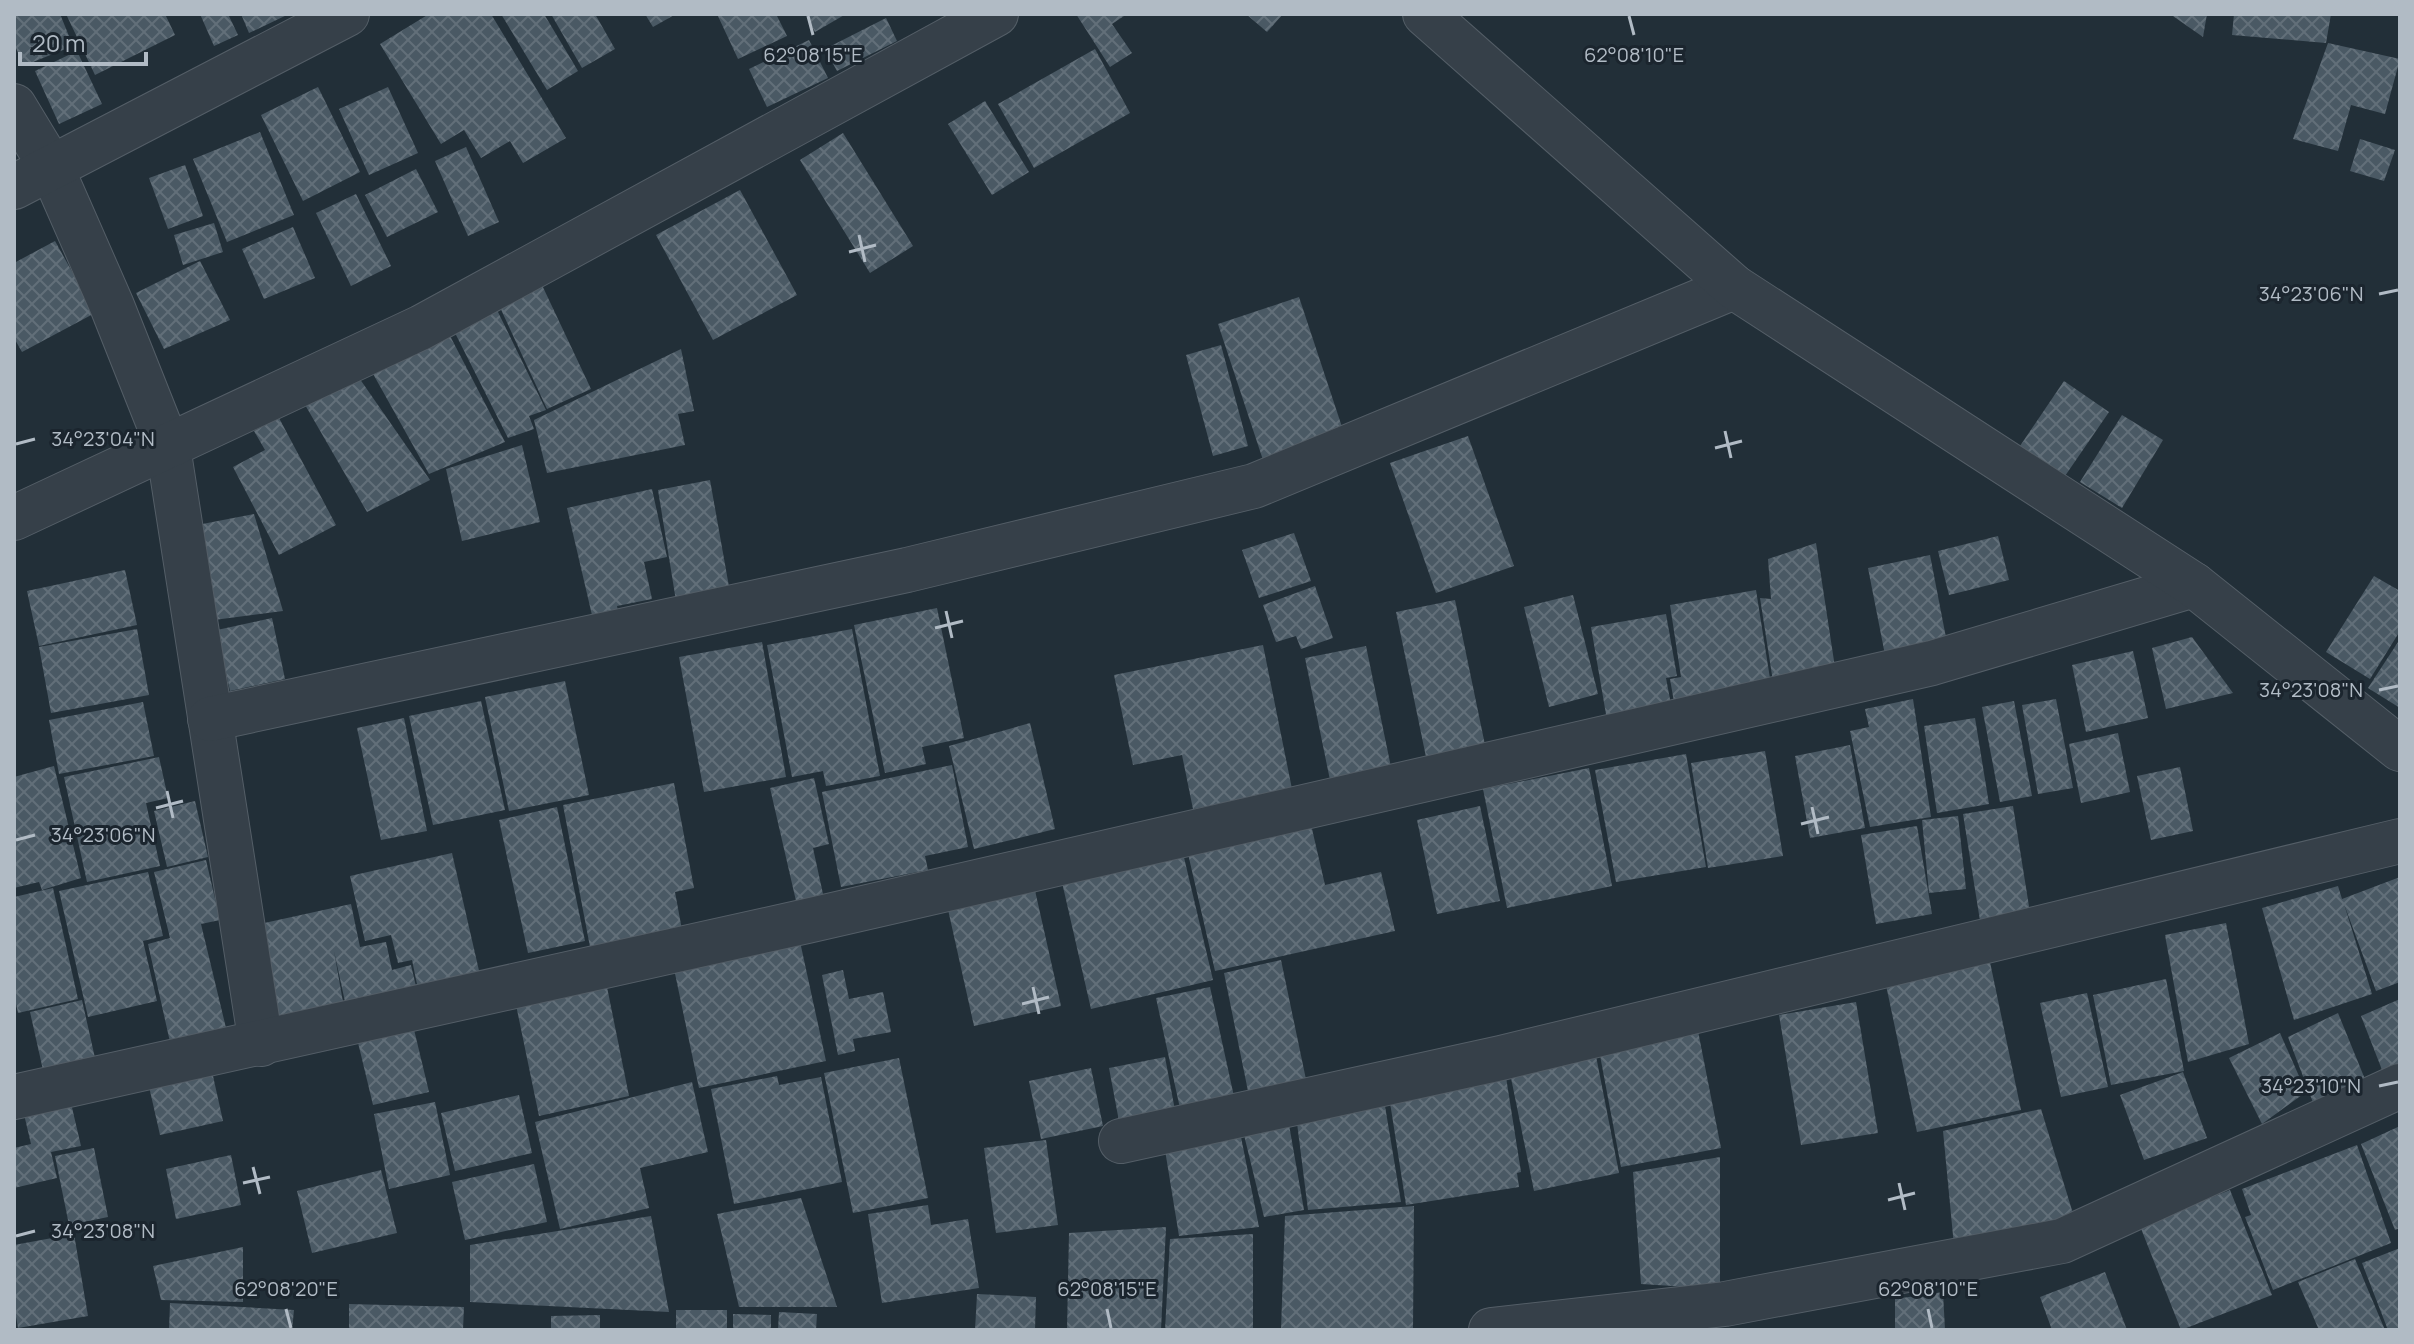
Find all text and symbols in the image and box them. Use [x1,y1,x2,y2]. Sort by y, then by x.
scale bar [20,16,146,66]
text: 20 m [32,26,85,59]
text: 62°08'15"E [763,41,863,68]
text: 62°08'10"E [1584,41,1684,68]
text: 34°23'06"N [2259,280,2363,307]
text: 34°23'04"N [51,425,155,452]
text: 34°23'08"N [2259,676,2363,703]
text: 34°23'06"N [51,821,155,848]
text: 34°23'10"N [2261,1072,2361,1099]
text: 34°23'08"N [51,1217,155,1244]
text: 62°08'20"E [234,1275,338,1302]
text: 62°08'15"E [1057,1275,1157,1302]
text: 62°08'10"E [1878,1275,1978,1302]

